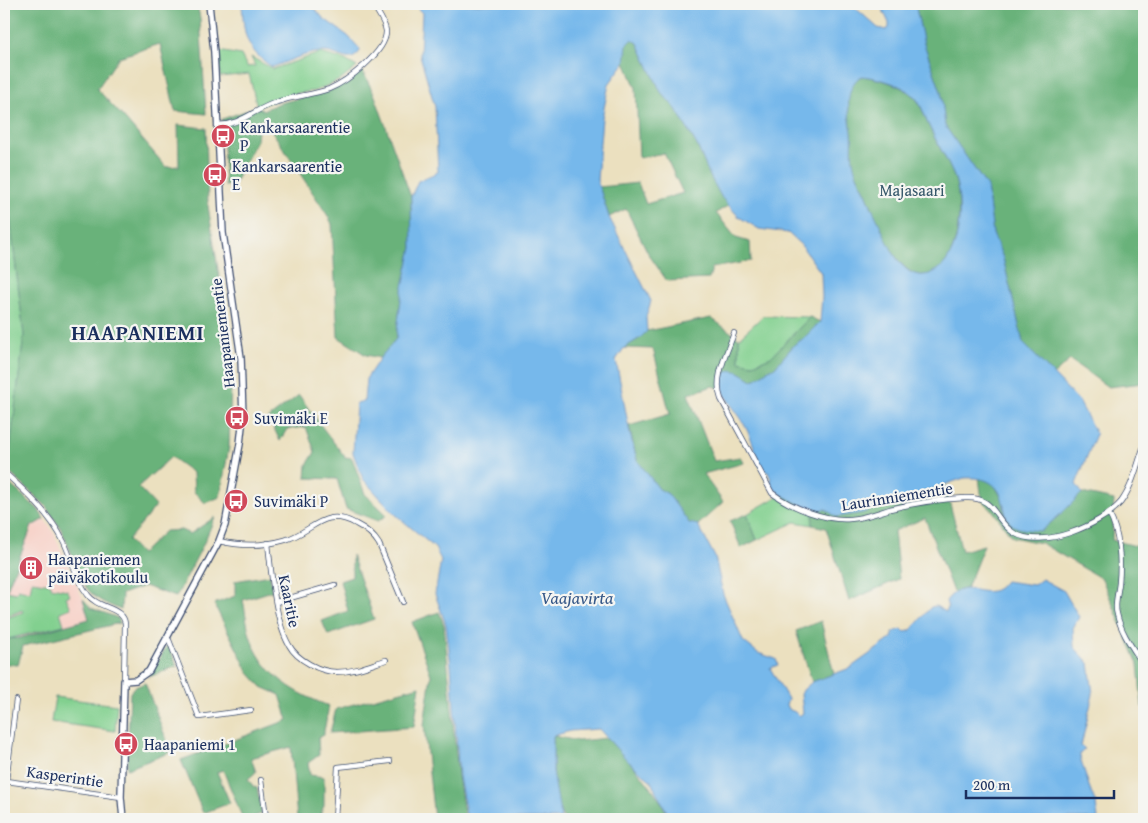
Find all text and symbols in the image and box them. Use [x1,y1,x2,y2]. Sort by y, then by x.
place label: Kankarsaarentie P [240,115,350,157]
bus stop icon: Kankarsaarentie P [210,123,236,149]
place label: Kankarsaarentie E [232,154,342,196]
bus stop icon: Kankarsaarentie E [202,162,228,188]
park label: Majasaari [879,178,945,202]
street label: Haapaniementie [203,277,241,389]
district label: HAAPANIEMI [71,317,205,348]
bus stop icon: Suvimäki E [224,405,250,431]
place label: Suvimäki E [254,406,328,430]
street label: Laurinniementie [840,475,954,517]
bus stop icon: Suvimäki P [223,488,249,514]
place label: Suvimäki P [254,489,328,513]
place label: Haapaniemen päiväkotikoulu [48,547,148,589]
building icon: Haapaniemen päiväkotikoulu [18,555,44,581]
street label: Kaaritie [273,572,307,630]
water label: Vaajavirta [541,584,614,611]
bus stop icon: Haapaniemi 1 [113,731,139,757]
place label: Haapaniemi 1 [144,732,236,756]
street label: Kasperintie [25,759,105,793]
scale bar [966,768,1113,800]
text: 200 m [973,774,1011,795]

